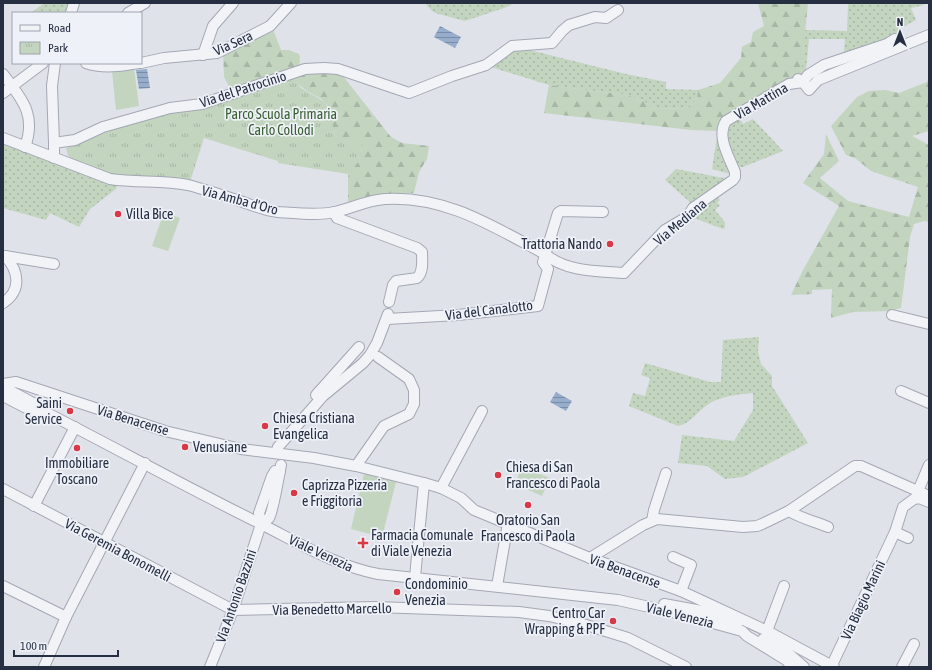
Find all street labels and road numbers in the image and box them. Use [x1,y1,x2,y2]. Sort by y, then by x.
street label: Via Sera [211,27,255,59]
street label: Via del Patrocinio [198,67,288,111]
street label: Via Mattina [731,79,791,123]
street label: Via Amba d'Oro [200,182,280,218]
street label: Via Mediana [650,195,710,249]
street label: Via del Canalotto [444,297,534,323]
street label: Via Benacense [95,401,171,439]
street label: Via Geremia Bonomelli [62,515,174,585]
street label: Viale Venezia [286,531,356,575]
street label: Via Antonio Bazzini [213,547,259,645]
street label: Via Benacense [587,551,663,591]
street label: Via Biagio Marini [838,558,888,642]
street label: Viale Venezia [645,599,715,631]
street label: Via Benedetto Marcello [272,600,392,618]

